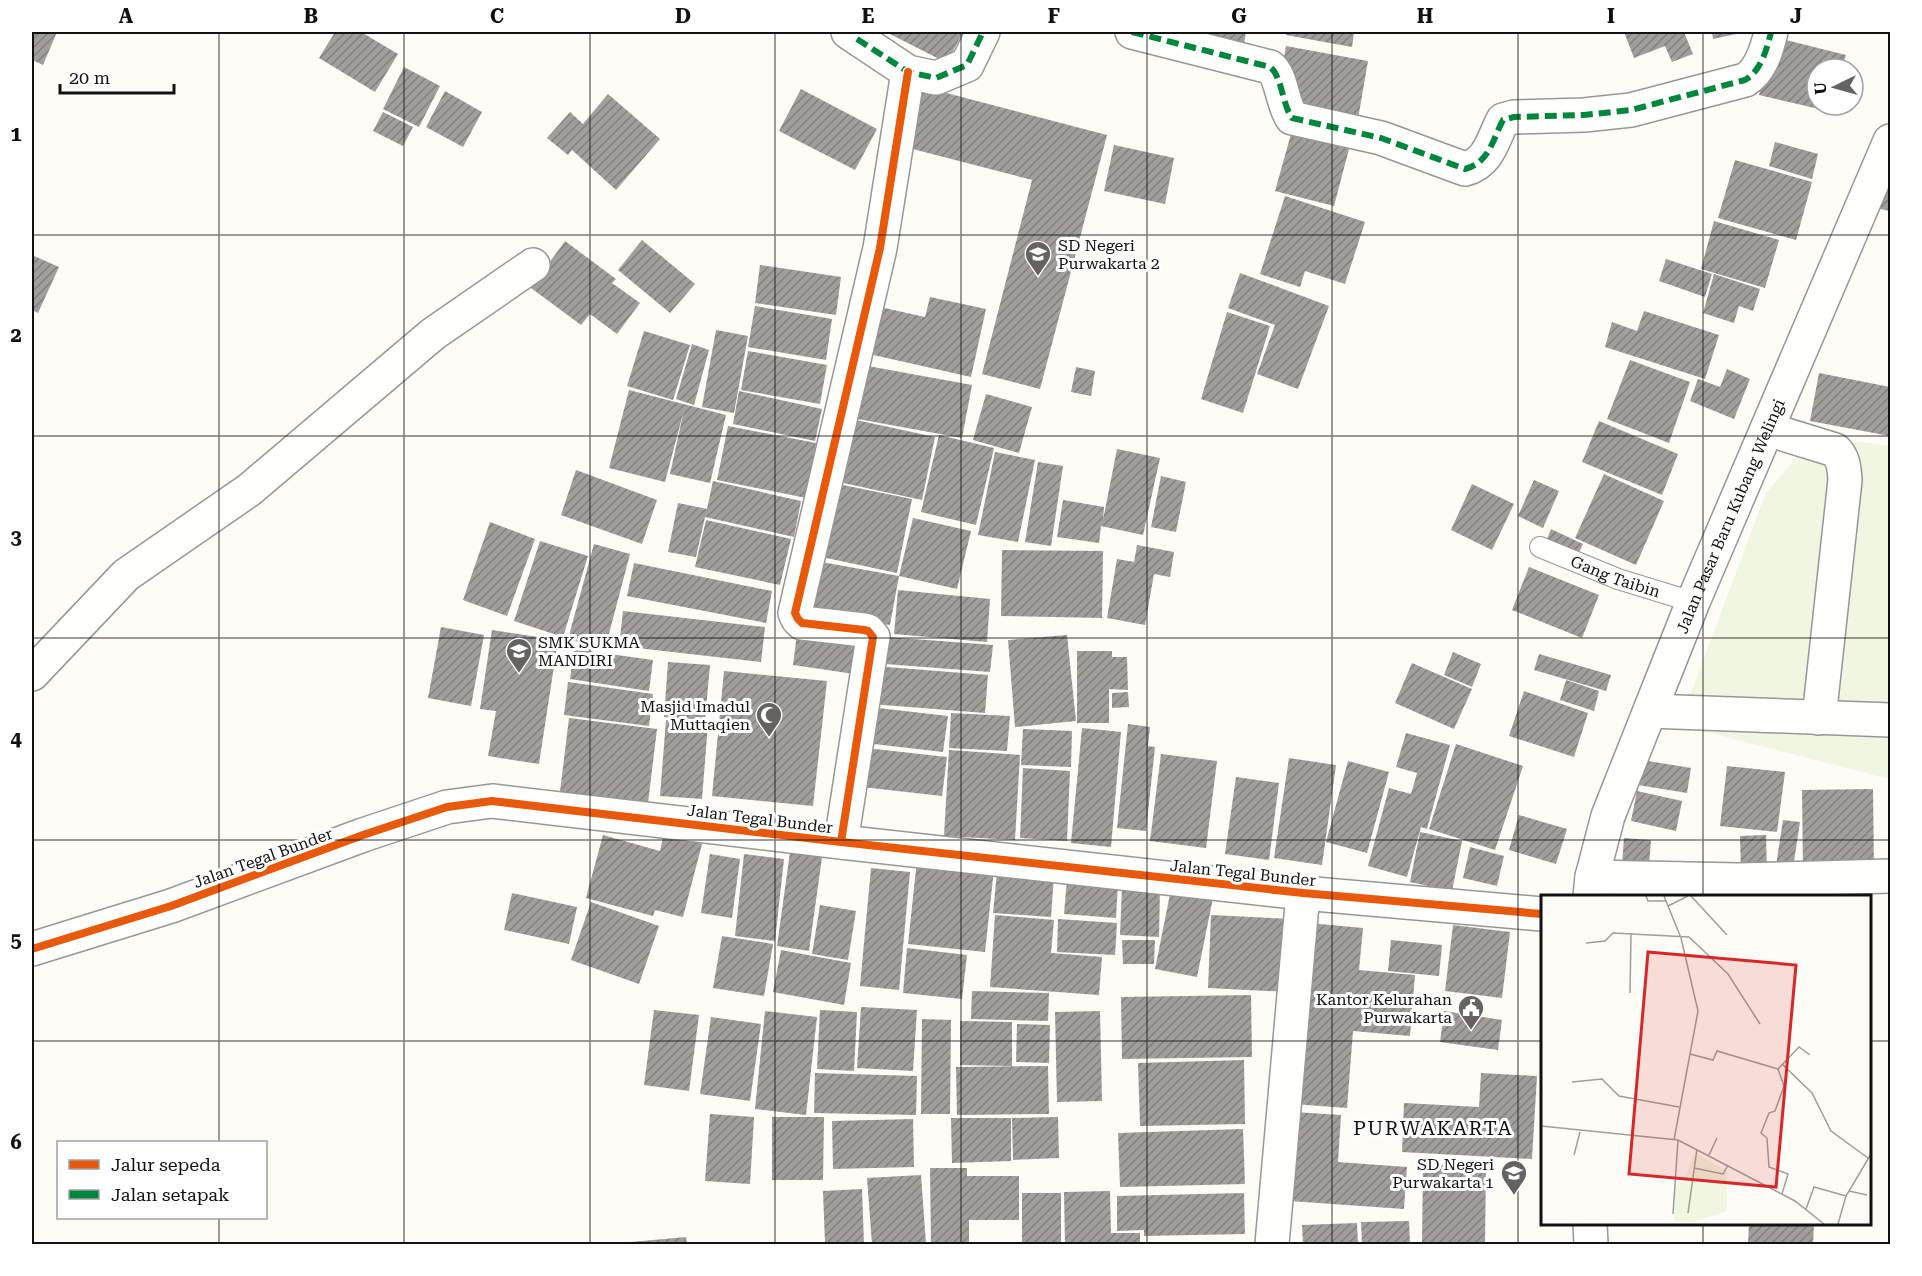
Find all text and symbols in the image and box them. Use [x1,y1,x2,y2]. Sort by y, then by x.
text: A [119,4,134,28]
text: B [304,4,318,28]
text: C [490,4,504,28]
text: D [675,4,691,28]
text: E [862,4,875,28]
text: F [1048,4,1060,28]
text: G [1231,4,1247,28]
text: H [1417,4,1433,28]
text: I [1607,4,1615,28]
text: J [1790,4,1802,28]
scale bar [60,57,174,95]
north arrow [1805,57,1865,117]
text: 20 m [69,67,110,88]
text: U [1811,81,1831,95]
text: 1 [10,122,22,146]
place label: SD Negeri Purwakarta 2 [1058,236,1160,273]
school or university icon: SD Negeri Purwakarta 2 [1023,239,1053,277]
text: 2 [10,323,22,347]
street label: Jalan Pasar Baru Kubang Welingi [1672,396,1788,636]
text: 3 [10,525,22,549]
street label: Gang Taibin [1568,551,1663,601]
place label: SMK SUKMA MANDIRI [538,633,640,670]
school or university icon: SMK SUKMA MANDIRI [504,636,534,674]
place label: Masjid Imadul Muttaqien [640,697,750,734]
mosque icon: Masjid Imadul Muttaqien [754,700,784,738]
text: 4 [10,727,22,751]
street label: Jalan Tegal Bunder [686,801,834,837]
street label: Jalan Tegal Bunder [191,824,336,892]
street label: Jalan Tegal Bunder [1169,856,1317,890]
inset map [1541,895,1871,1225]
text: 5 [10,928,22,952]
place label: Kantor Kelurahan Purwakarta [1316,990,1452,1027]
public building icon: Kantor Kelurahan Purwakarta [1456,993,1486,1031]
district label: PURWAKARTA [1353,1116,1513,1140]
text: 6 [10,1130,22,1154]
legend [57,1141,267,1219]
text: Jalur sepeda [111,1154,221,1175]
place label: SD Negeri Purwakarta 1 [1392,1155,1494,1192]
school or university icon: SD Negeri Purwakarta 1 [1499,1158,1529,1196]
text: Jalan setapak [111,1184,229,1205]

